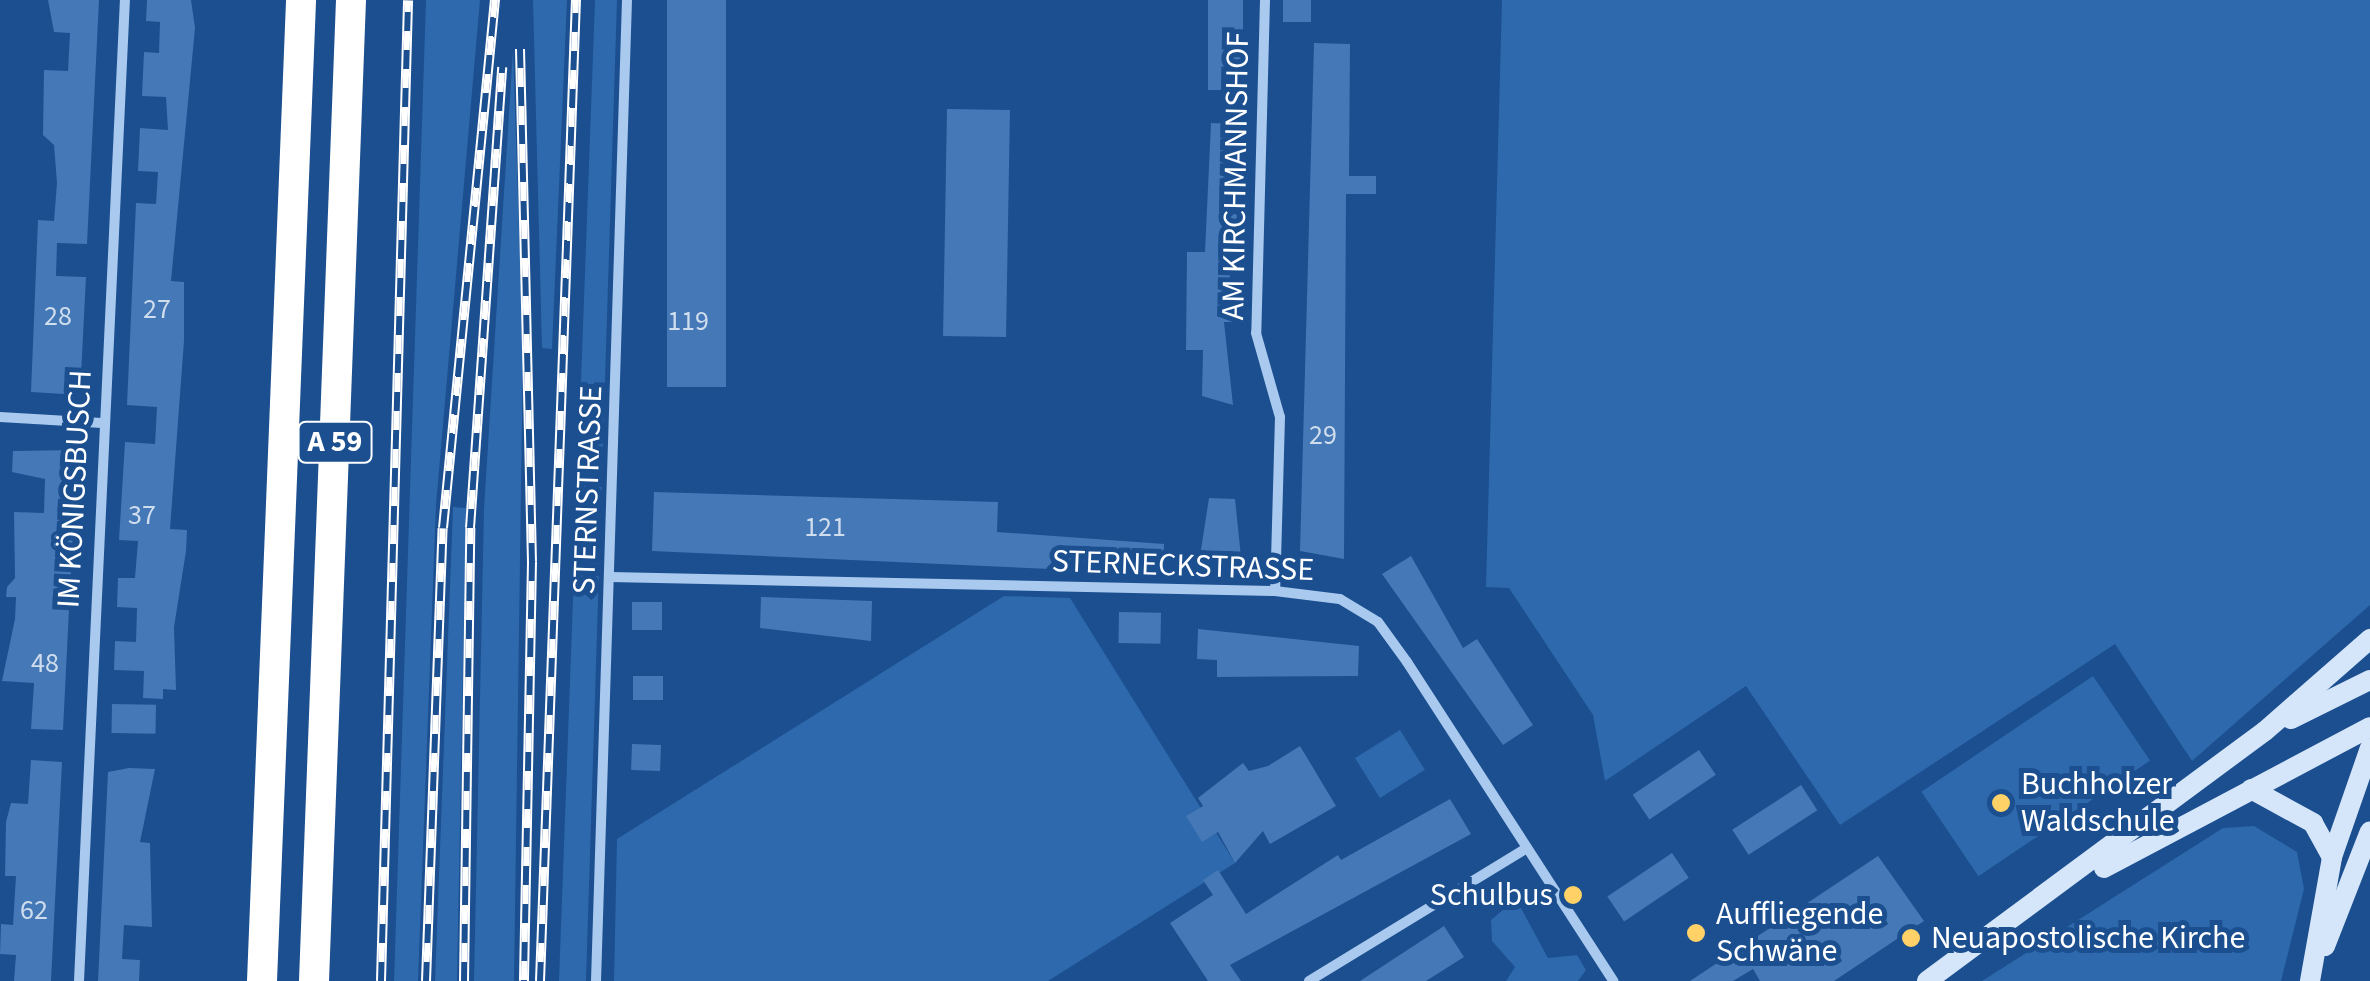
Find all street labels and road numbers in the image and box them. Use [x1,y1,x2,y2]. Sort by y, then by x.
street label: AM KIRCHMANNSHOF [1214,31,1258,321]
street label: IM KÖNIGSBUSCH [50,369,100,609]
street label: STERNSTRASSE [565,385,611,595]
road number: A 59 [298,417,372,467]
street label: STERNECKSTRASSE [1051,542,1315,590]

